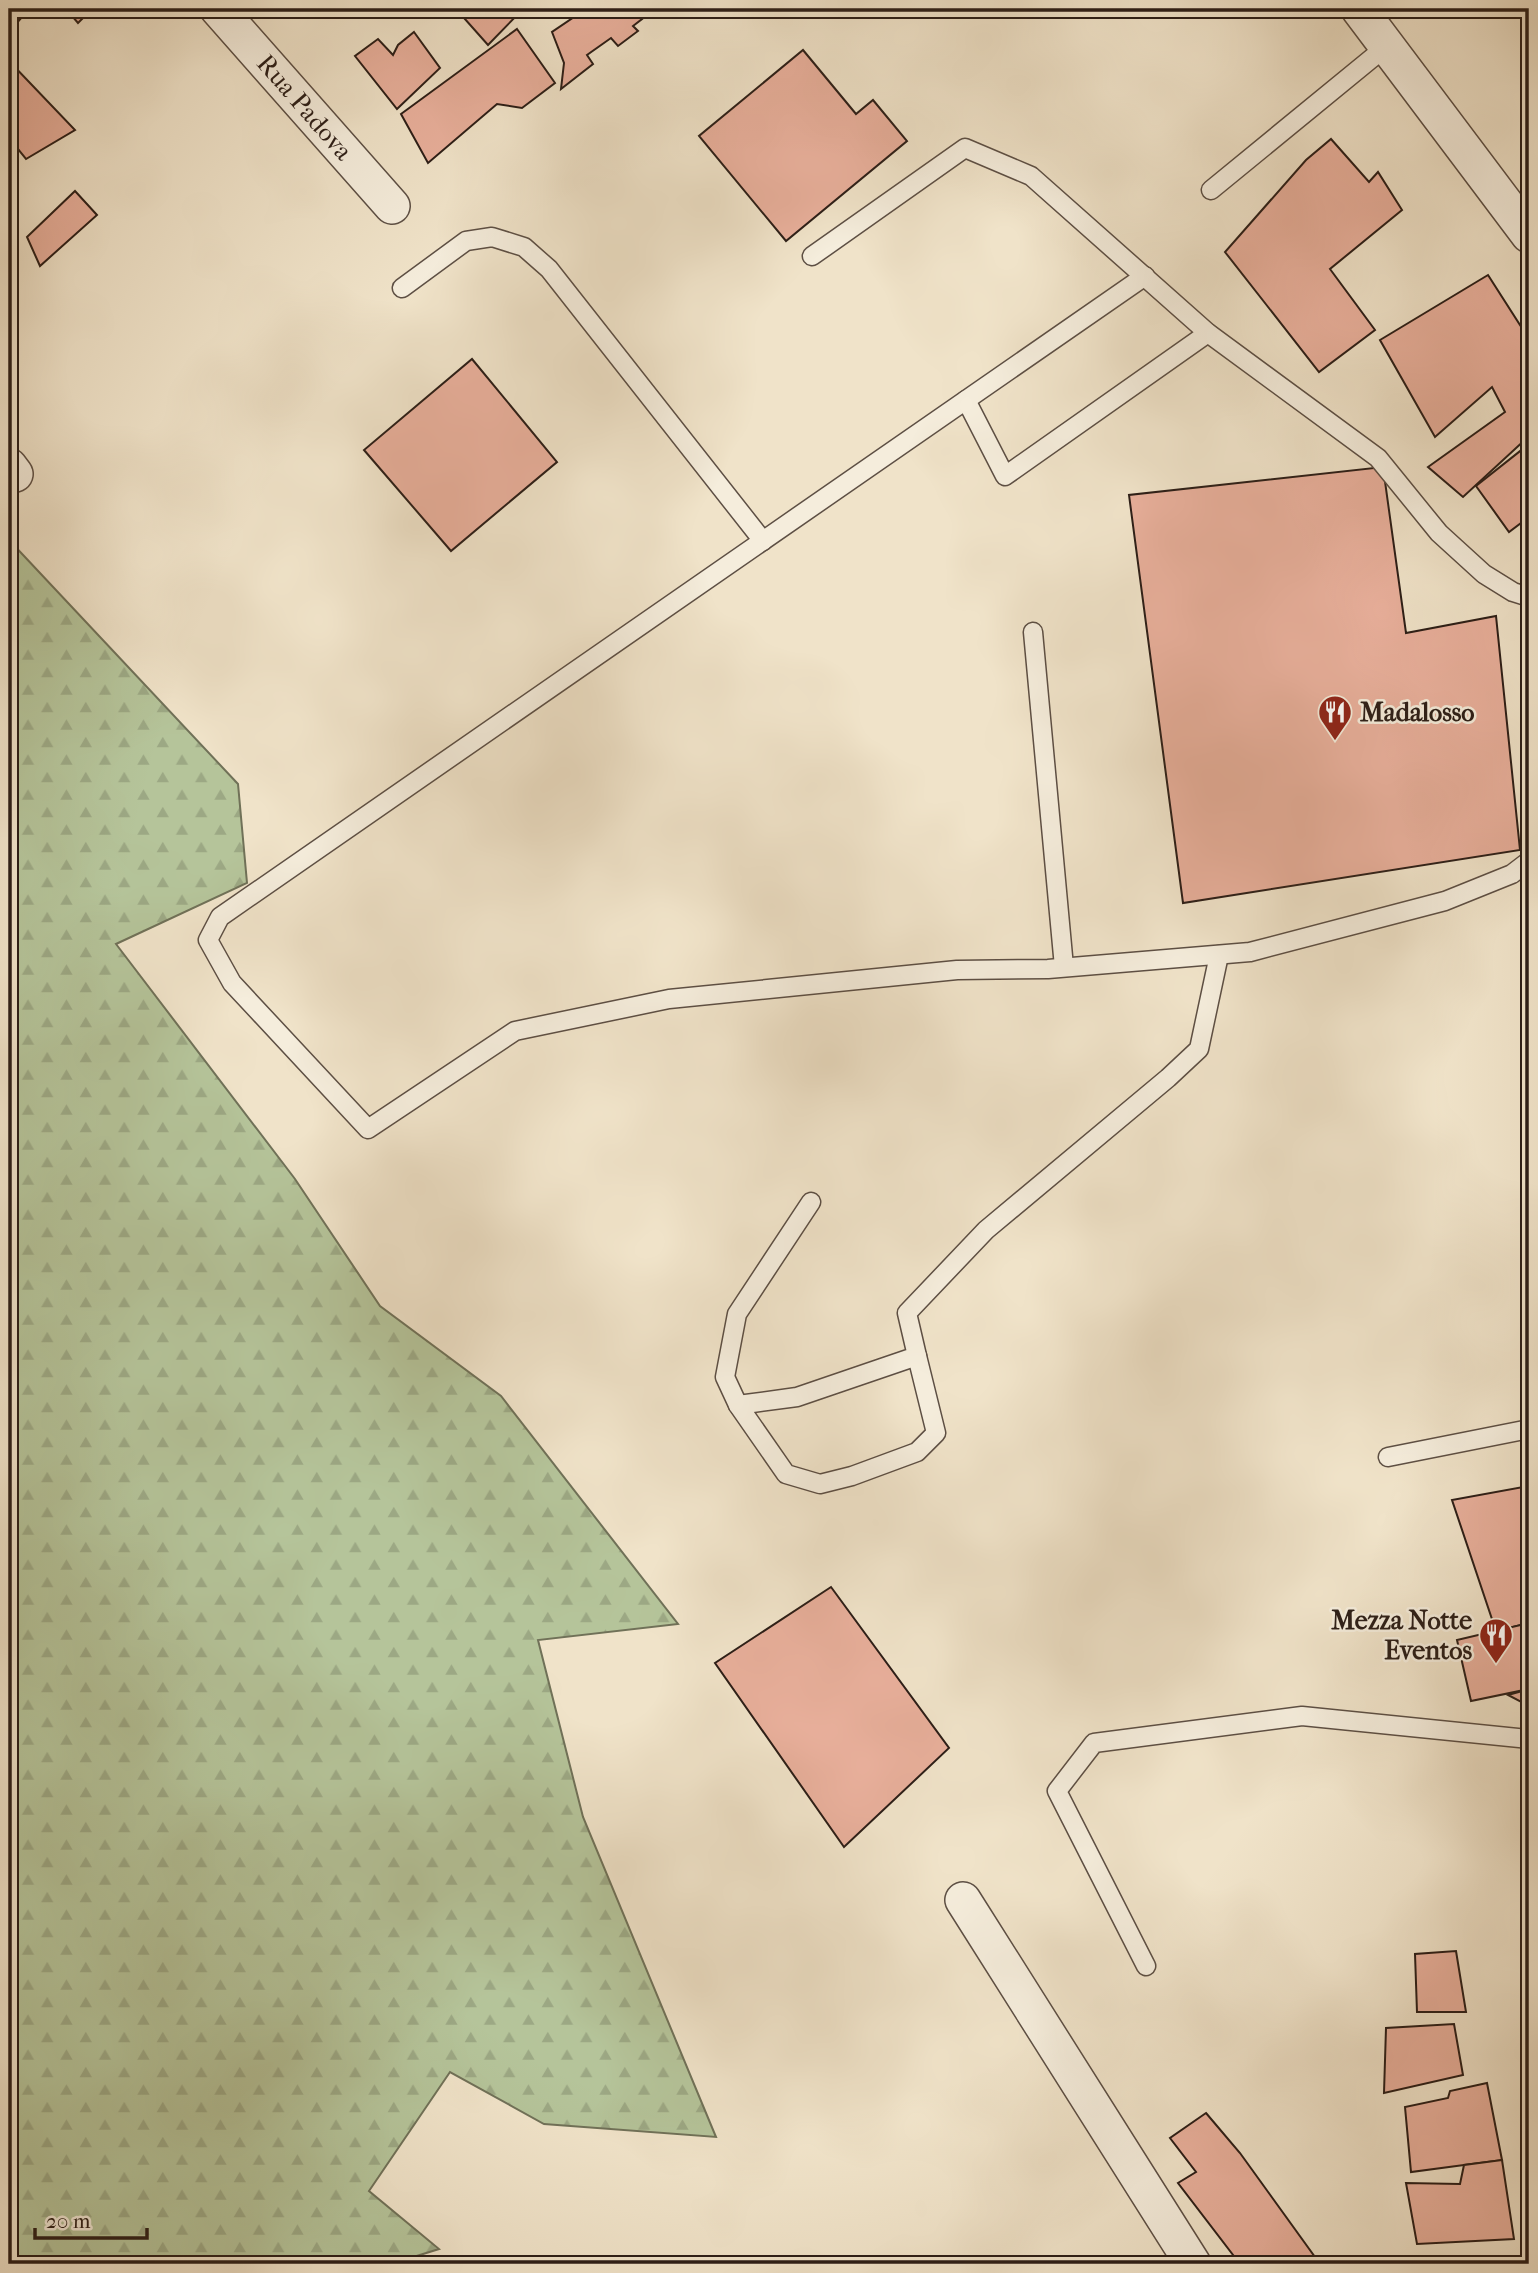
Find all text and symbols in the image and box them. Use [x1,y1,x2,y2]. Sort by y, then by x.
street label: Rua Padova [250,48,360,167]
restaurant icon: Madalosso [1316,693,1354,742]
place label: Madalosso [1360,697,1475,728]
place label: Mezza Notte Eventos [1331,1605,1472,1666]
restaurant icon: Mezza Notte Eventos [1477,1616,1515,1665]
scale bar [35,2196,147,2240]
text: 20 m [46,2209,91,2233]

